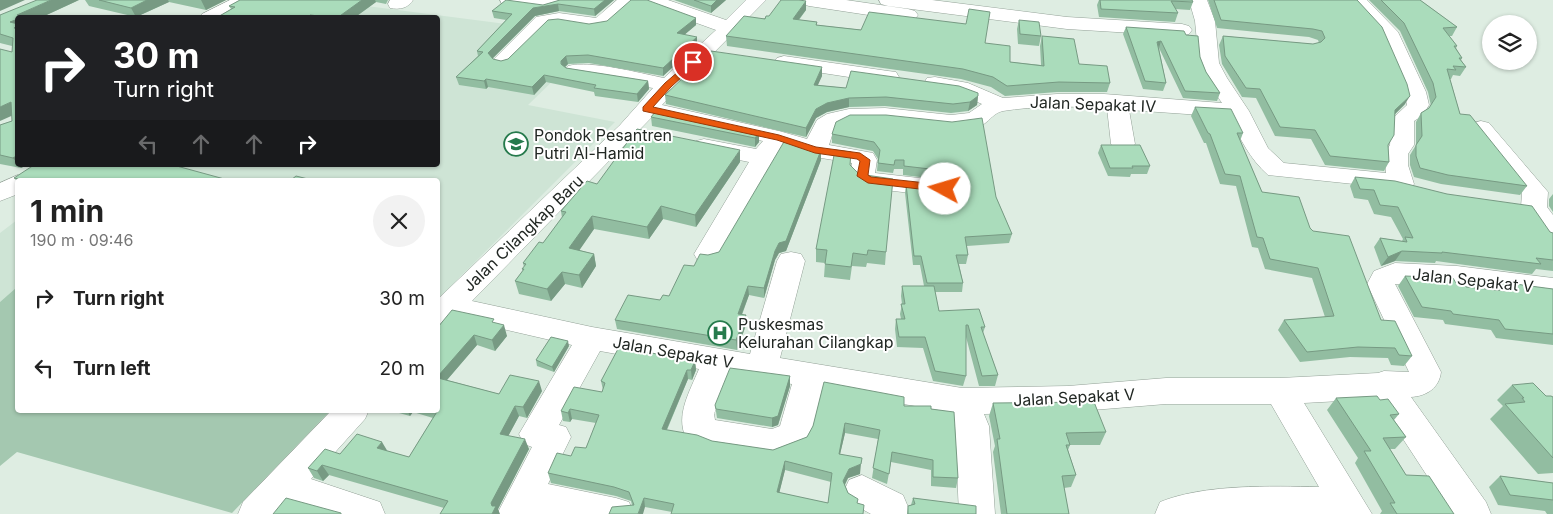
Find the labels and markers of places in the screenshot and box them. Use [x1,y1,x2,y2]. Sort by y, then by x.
pin [672,41,714,83]
place label: Pondok Pesantren Putri Al-Hamid [534,125,672,163]
school or university icon: Pondok Pesantren Putri Al-Hamid [503,131,529,157]
place label: Puskesmas Kelurahan Cilangkap [738,314,893,352]
hospital icon: Puskesmas Kelurahan Cilangkap [707,320,733,346]

